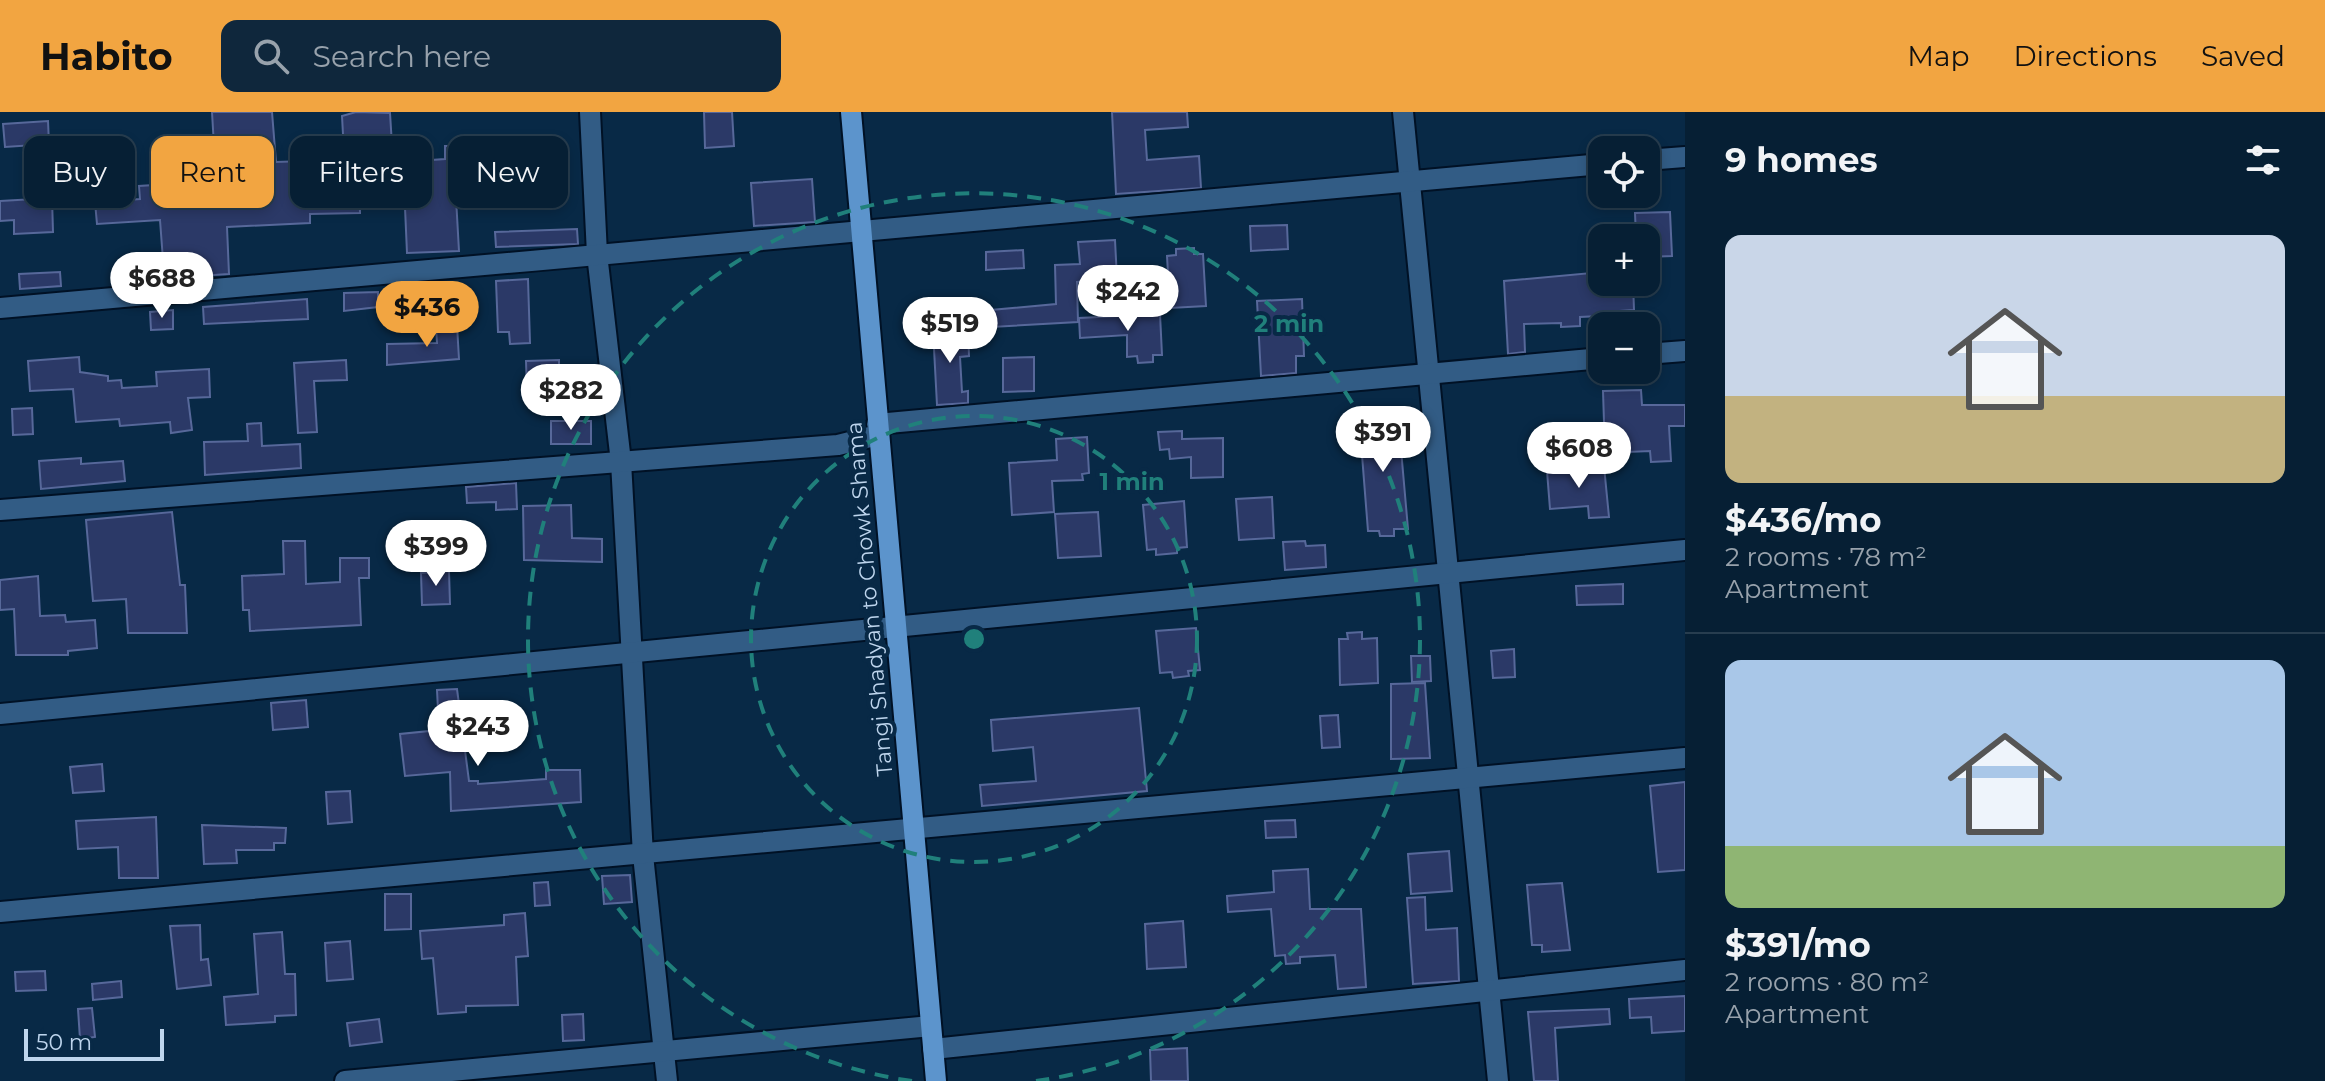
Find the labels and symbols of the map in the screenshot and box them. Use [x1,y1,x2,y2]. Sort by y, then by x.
pin: $688 [115,252,209,320]
pin: $242 [1081,265,1175,333]
pin: $436 [380,281,474,349]
pin: $519 [903,297,997,365]
text: 2 min [1254,309,1324,338]
pin: $282 [524,364,618,432]
pin: $391 [1336,406,1430,474]
street label: Tangi Shadyan to Chowk Shama [841,421,898,777]
pin: $608 [1532,422,1626,490]
text: 1 min [1099,467,1165,496]
pin: $399 [389,520,483,588]
centre of rings [960,625,988,653]
pin: $243 [431,700,525,768]
scale bar [24,1025,164,1061]

